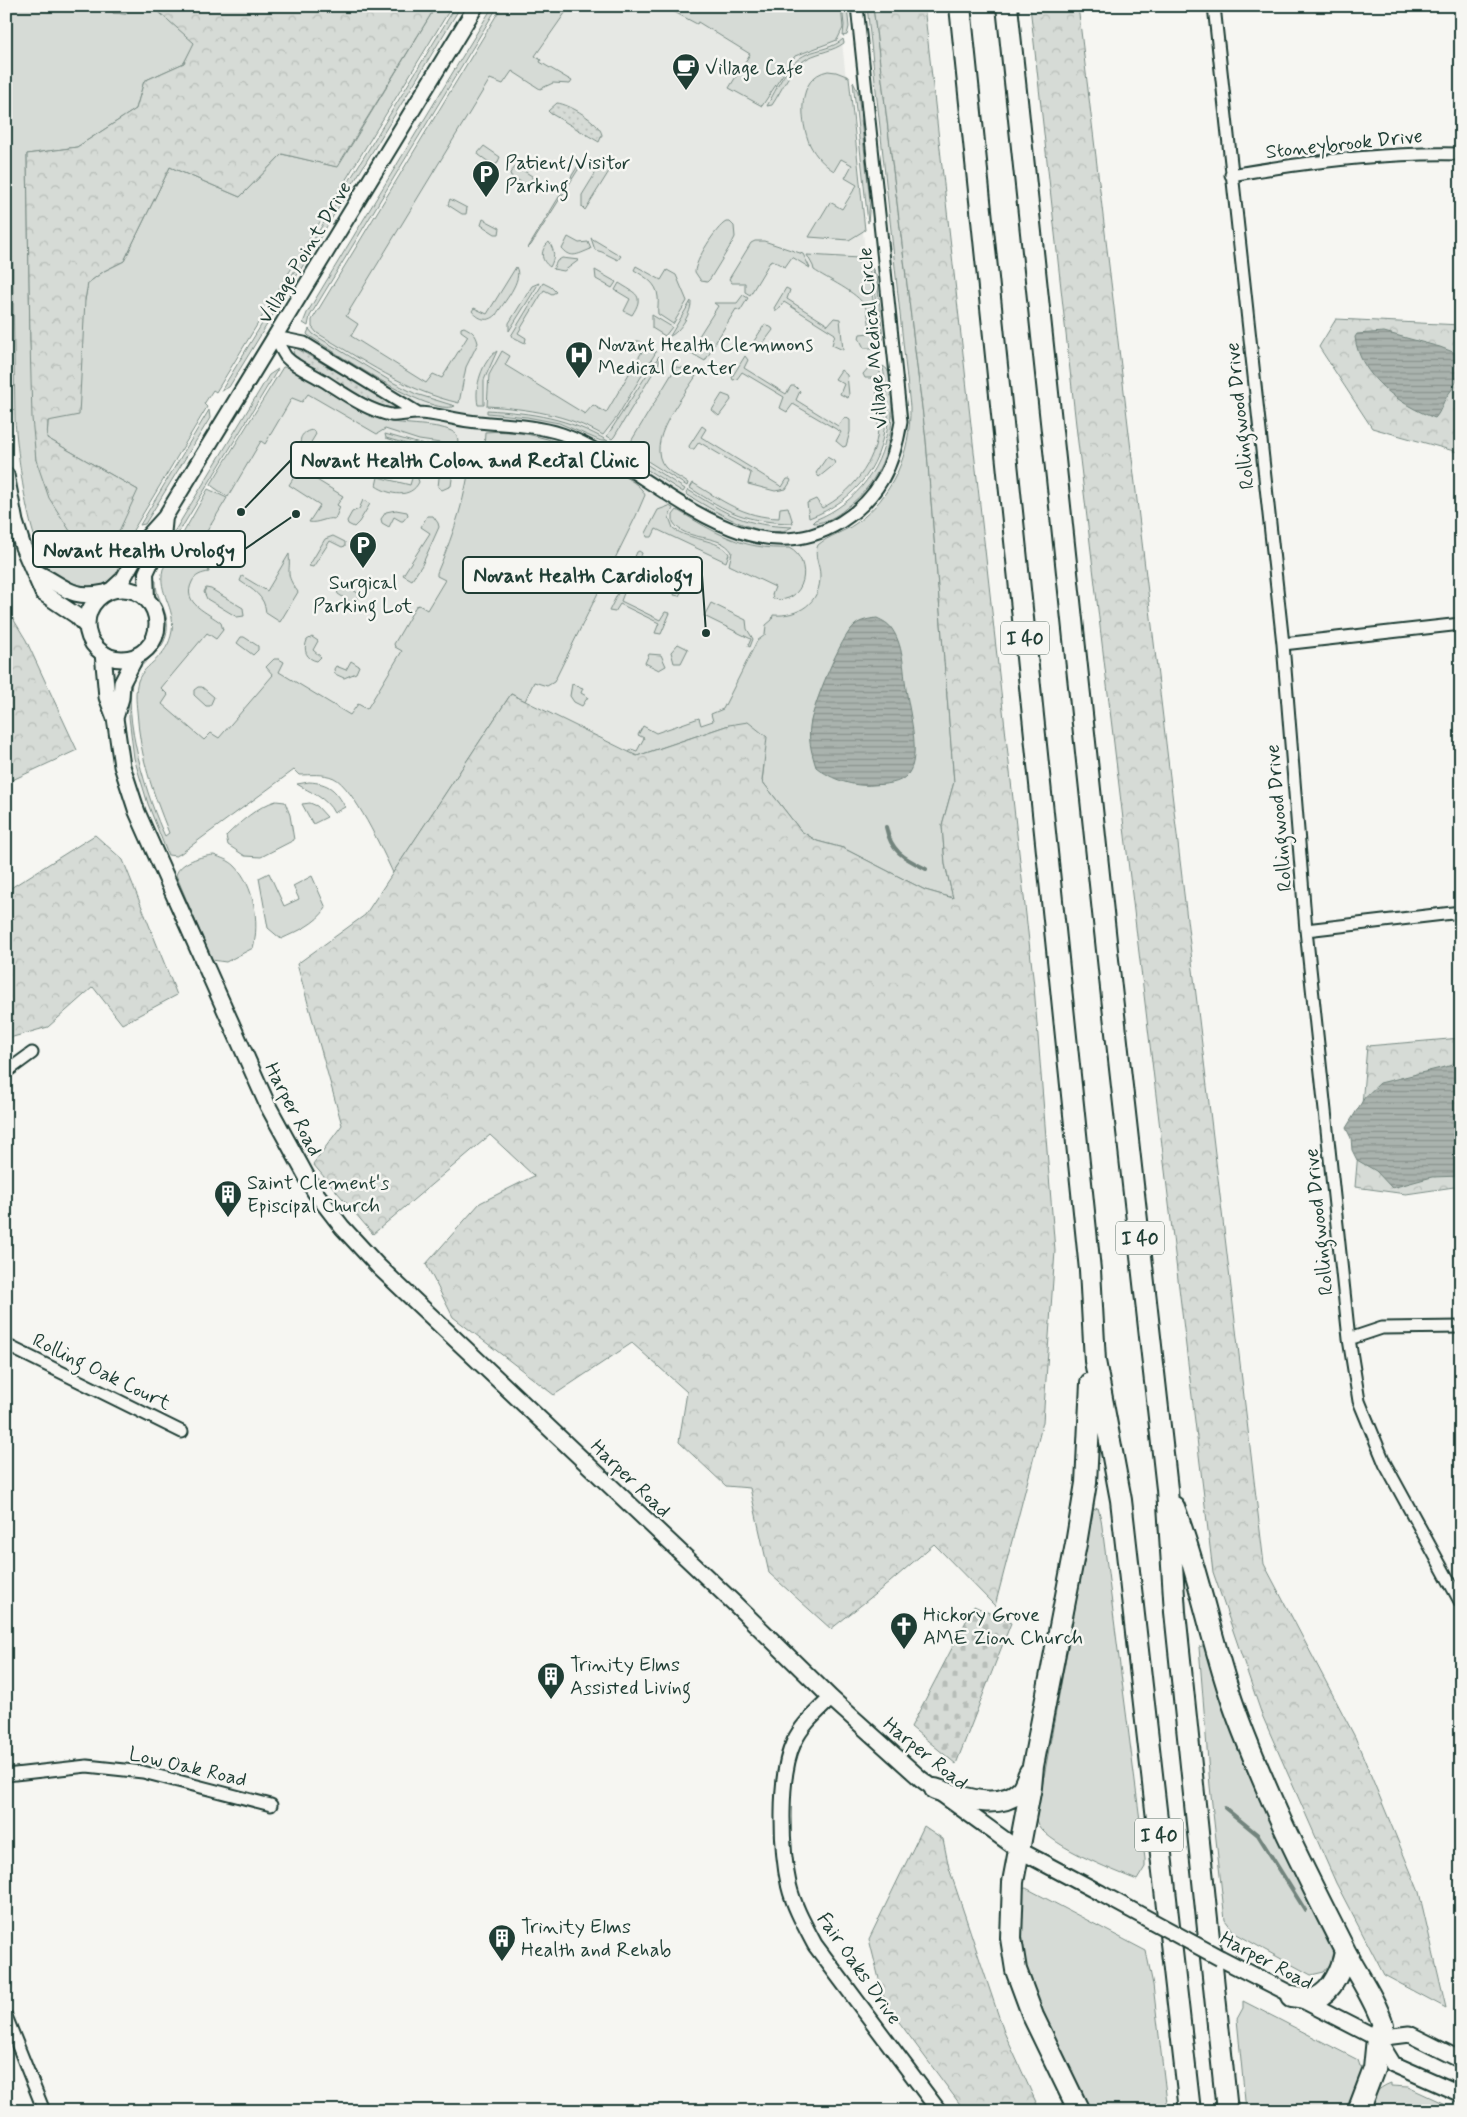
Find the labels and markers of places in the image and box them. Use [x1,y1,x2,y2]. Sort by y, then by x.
cafe icon: Village Cafe [671,52,701,91]
place label: Village Cafe [705,55,803,82]
place label: Patient/Visitor Parking [505,150,631,202]
parking icon: Patient/Visitor Parking [471,159,501,198]
place label: Novant Health Clemmons Medical Center [598,332,814,382]
hospital icon: Novant Health Clemmons Medical Center [564,340,594,379]
callout: Novant Health Colon and Rectal Clinic [291,442,649,478]
parking icon: Surgical Parking Lot [348,530,378,569]
callout: Novant Health Urology [33,531,245,567]
callout: Novant Health Cardiology [463,557,702,593]
place label: Surgical Parking Lot [313,570,413,622]
place label: Saint Clement's Episcipal Church [247,1170,389,1220]
building icon: Saint Clement's Episcipal Church [213,1179,243,1218]
place label: Hickory Grove AME Zion Church [923,1602,1083,1652]
church icon: Hickory Grove AME Zion Church [889,1611,919,1650]
place label: Trinity Elms Assisted Living [570,1652,691,1704]
building icon: Trinity Elms Assisted Living [536,1661,566,1700]
place label: Trinity Elms Health and Rehab [521,1914,671,1964]
building icon: Trinity Elms Health and Rehab [487,1923,517,1962]

